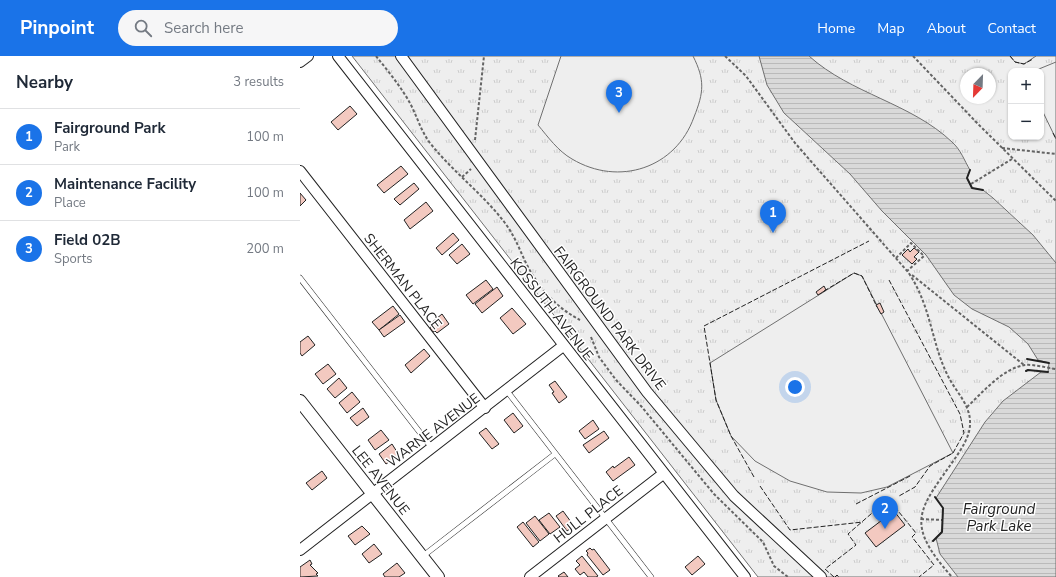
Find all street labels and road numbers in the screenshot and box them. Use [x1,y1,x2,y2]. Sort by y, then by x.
street label: SHERMAN PLACE [359,229,446,333]
street label: FAIRGROUND PARK DRIVE [549,242,670,394]
street label: KOSSUTH AVENUE [506,254,598,364]
street label: WARNE AVENUE [383,389,484,472]
street label: LEE AVENUE [347,442,414,519]
street label: HULL PLACE [550,481,627,548]

